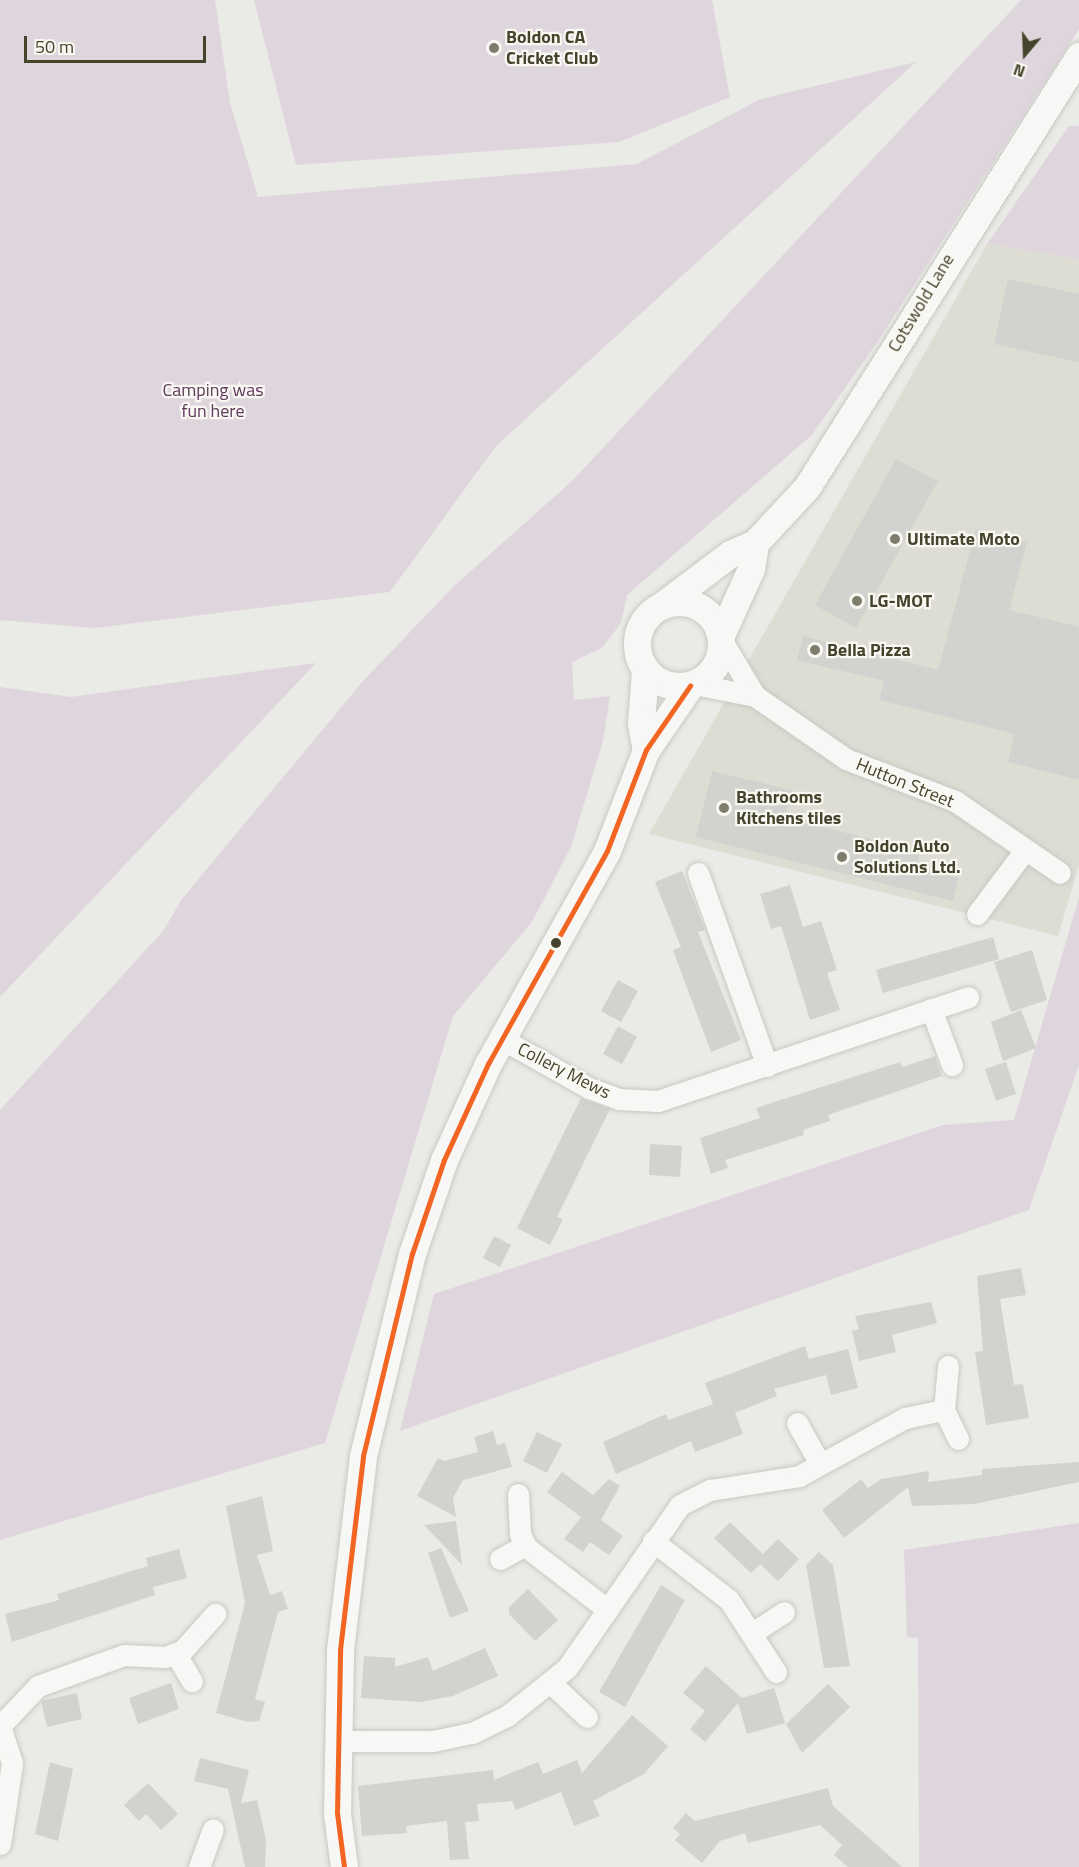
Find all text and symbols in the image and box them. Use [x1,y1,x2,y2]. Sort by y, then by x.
scale bar [27,24,208,62]
north arrow [995,24,1055,84]
place label: Boldon CA Cricket Club [506,27,598,70]
text: 50 m [35,33,74,60]
marker: Boldon CA Cricket Club [487,41,501,55]
text: N [1010,58,1028,84]
street label: Cotswold Lane [883,250,959,356]
park label: Camping was fun here [162,380,264,422]
place label: Ultimate Moto [907,528,1020,550]
marker: Ultimate Moto [888,532,902,546]
place label: LG-MOT [869,590,932,612]
marker: LG-MOT [850,594,864,608]
place label: Bella Pizza [827,639,911,661]
marker: Bella Pizza [808,643,822,657]
street label: Hutton Street [853,754,957,812]
place label: Bathrooms Kitchens tiles [736,787,841,830]
marker: Bathrooms Kitchens tiles [717,801,731,815]
place label: Boldon Auto Solutions Ltd. [854,836,961,878]
marker: Boldon Auto Solutions Ltd. [835,850,849,864]
unlabelled marker [550,937,562,949]
street label: Collery Mews [514,1038,614,1104]

